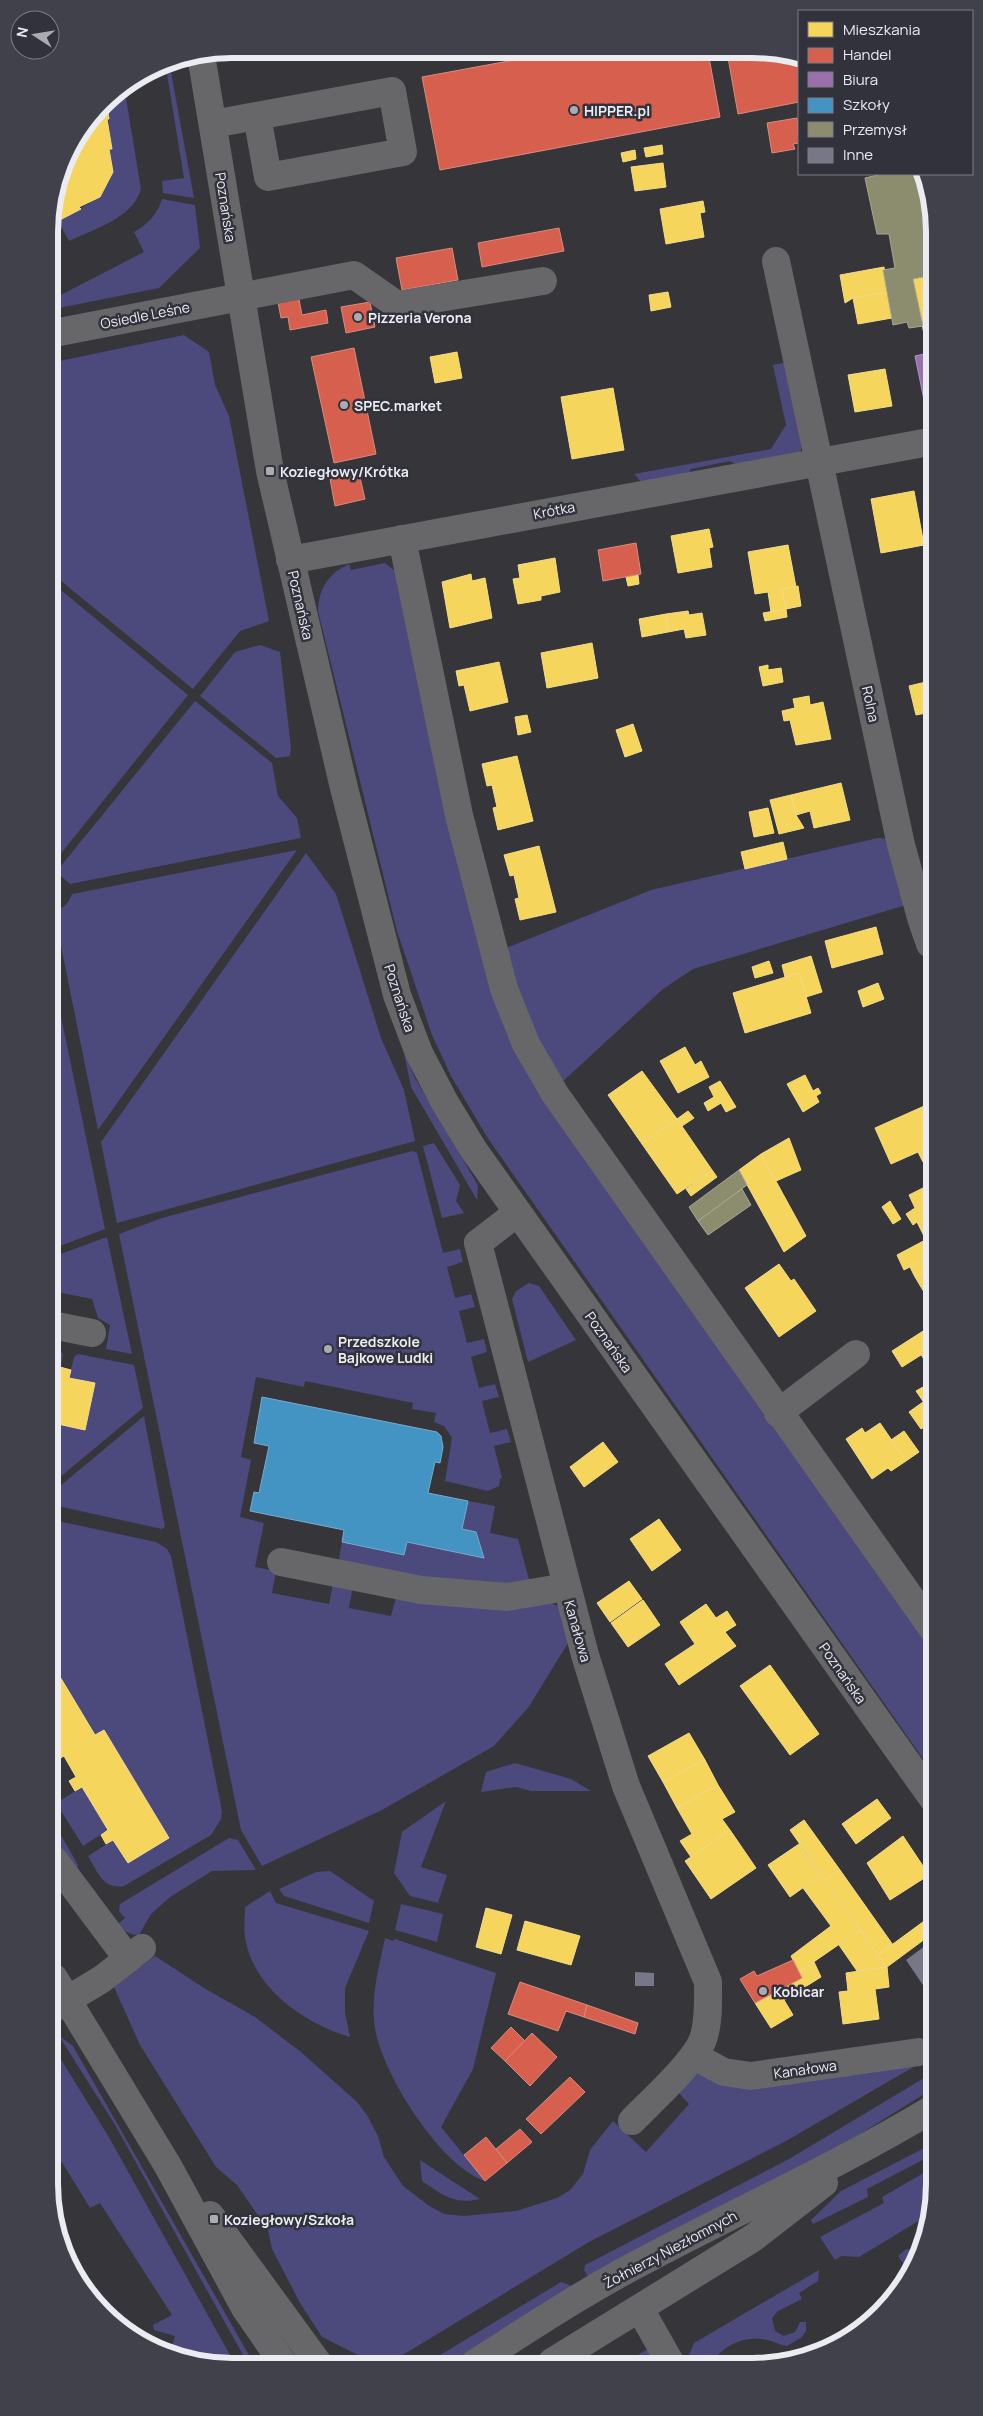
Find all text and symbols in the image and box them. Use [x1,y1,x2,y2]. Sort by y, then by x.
north arrow [10,10,60,60]
legend [798,10,973,175]
text: Mieszkania [843,19,920,40]
text: N [11,25,32,39]
text: Handel [843,44,892,65]
text: Biura [843,69,878,90]
text: Szkoły [843,94,890,115]
place label: HIPPER.pl [584,101,650,120]
marker: HIPPER.pl [568,104,580,116]
text: Przemysł [843,119,908,140]
text: Inne [843,144,873,165]
street label: Poznańska [211,171,241,243]
street label: Osiedle Leśne [99,297,191,333]
place label: Pizzeria Verona [368,308,472,327]
marker: Pizzeria Verona [352,311,364,323]
place label: SPEC.market [354,396,442,415]
marker: SPEC.market [338,399,350,411]
place label: Koziegłowy/Krótka [280,462,409,481]
marker: Koziegłowy/Krótka [264,465,276,477]
street label: Krótka [532,497,576,523]
street label: Poznańska [284,569,318,641]
street label: Rolna [858,684,884,724]
street label: Poznańska [380,962,420,1034]
street label: Poznańska [581,1308,637,1376]
place label: Przedszkole Bajkowe Ludki [338,1332,433,1367]
marker: Przedszkole Bajkowe Ludki [322,1343,334,1355]
street label: Kanałowa [560,1598,596,1664]
street label: Poznańska [815,1639,871,1707]
place label: Kobicar [773,1982,825,2001]
marker: Kobicar [757,1985,769,1997]
street label: Kanałowa [772,2055,838,2083]
street label: Żołnierzy Niezłomnych [600,2206,740,2292]
place label: Koziegłowy/Szkoła [224,2210,354,2229]
marker: Koziegłowy/Szkoła [208,2213,220,2225]

